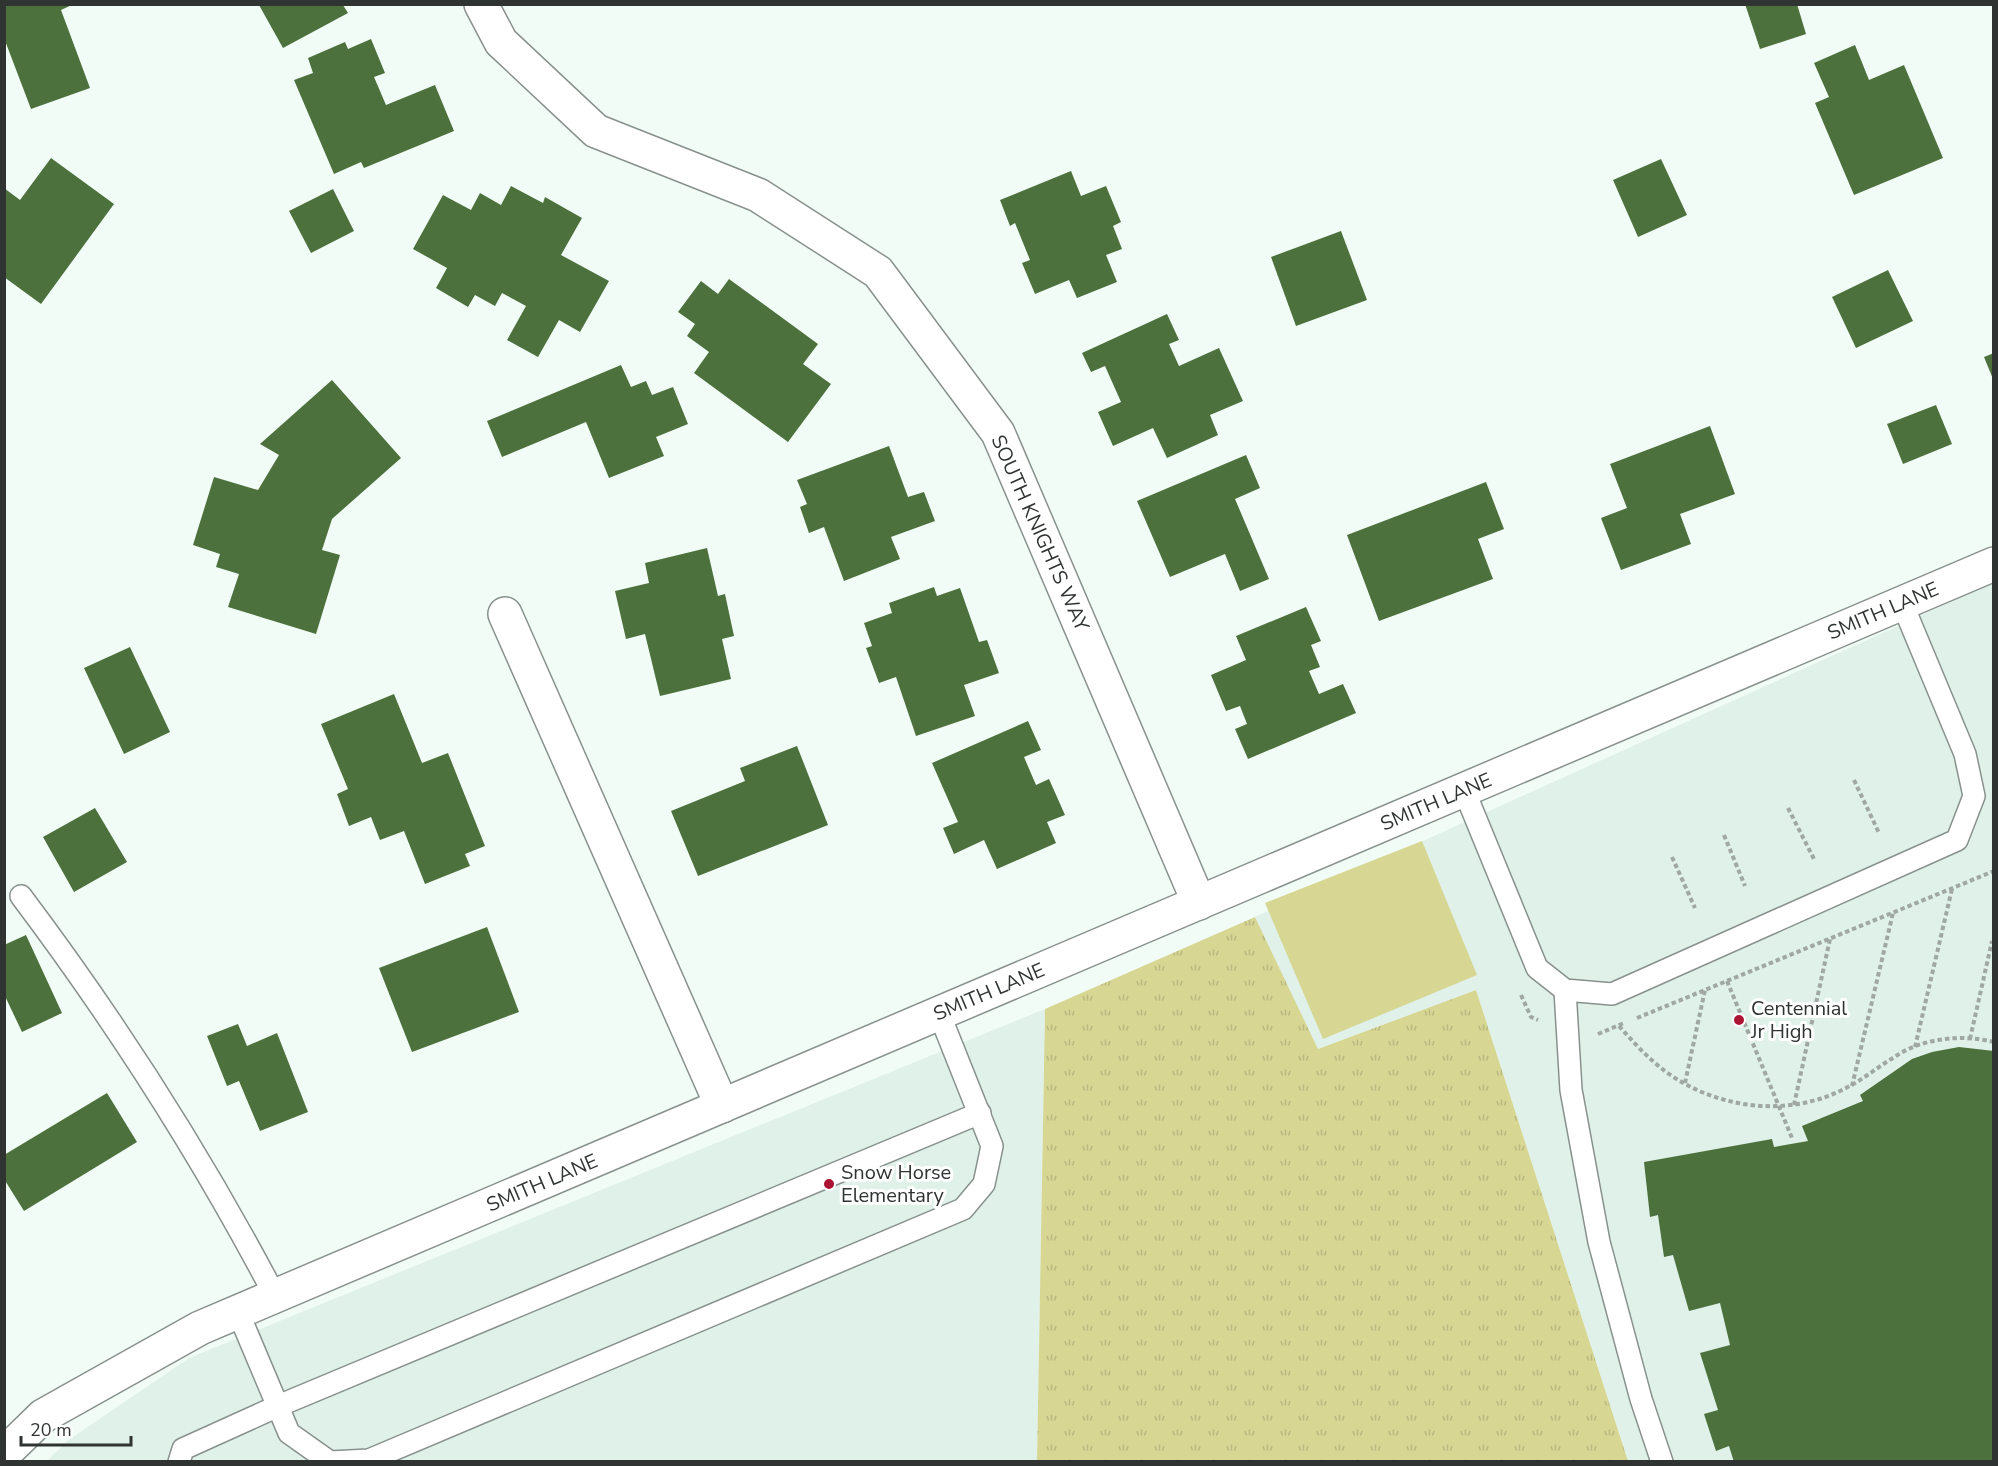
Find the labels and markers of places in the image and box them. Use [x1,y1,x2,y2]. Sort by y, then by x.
place label: Centennial Jr High [1750,995,1847,1045]
marker: Centennial Jr High [1732,1013,1746,1027]
place label: Snow Horse Elementary [841,1159,951,1209]
marker: Snow Horse Elementary [822,1177,836,1191]

